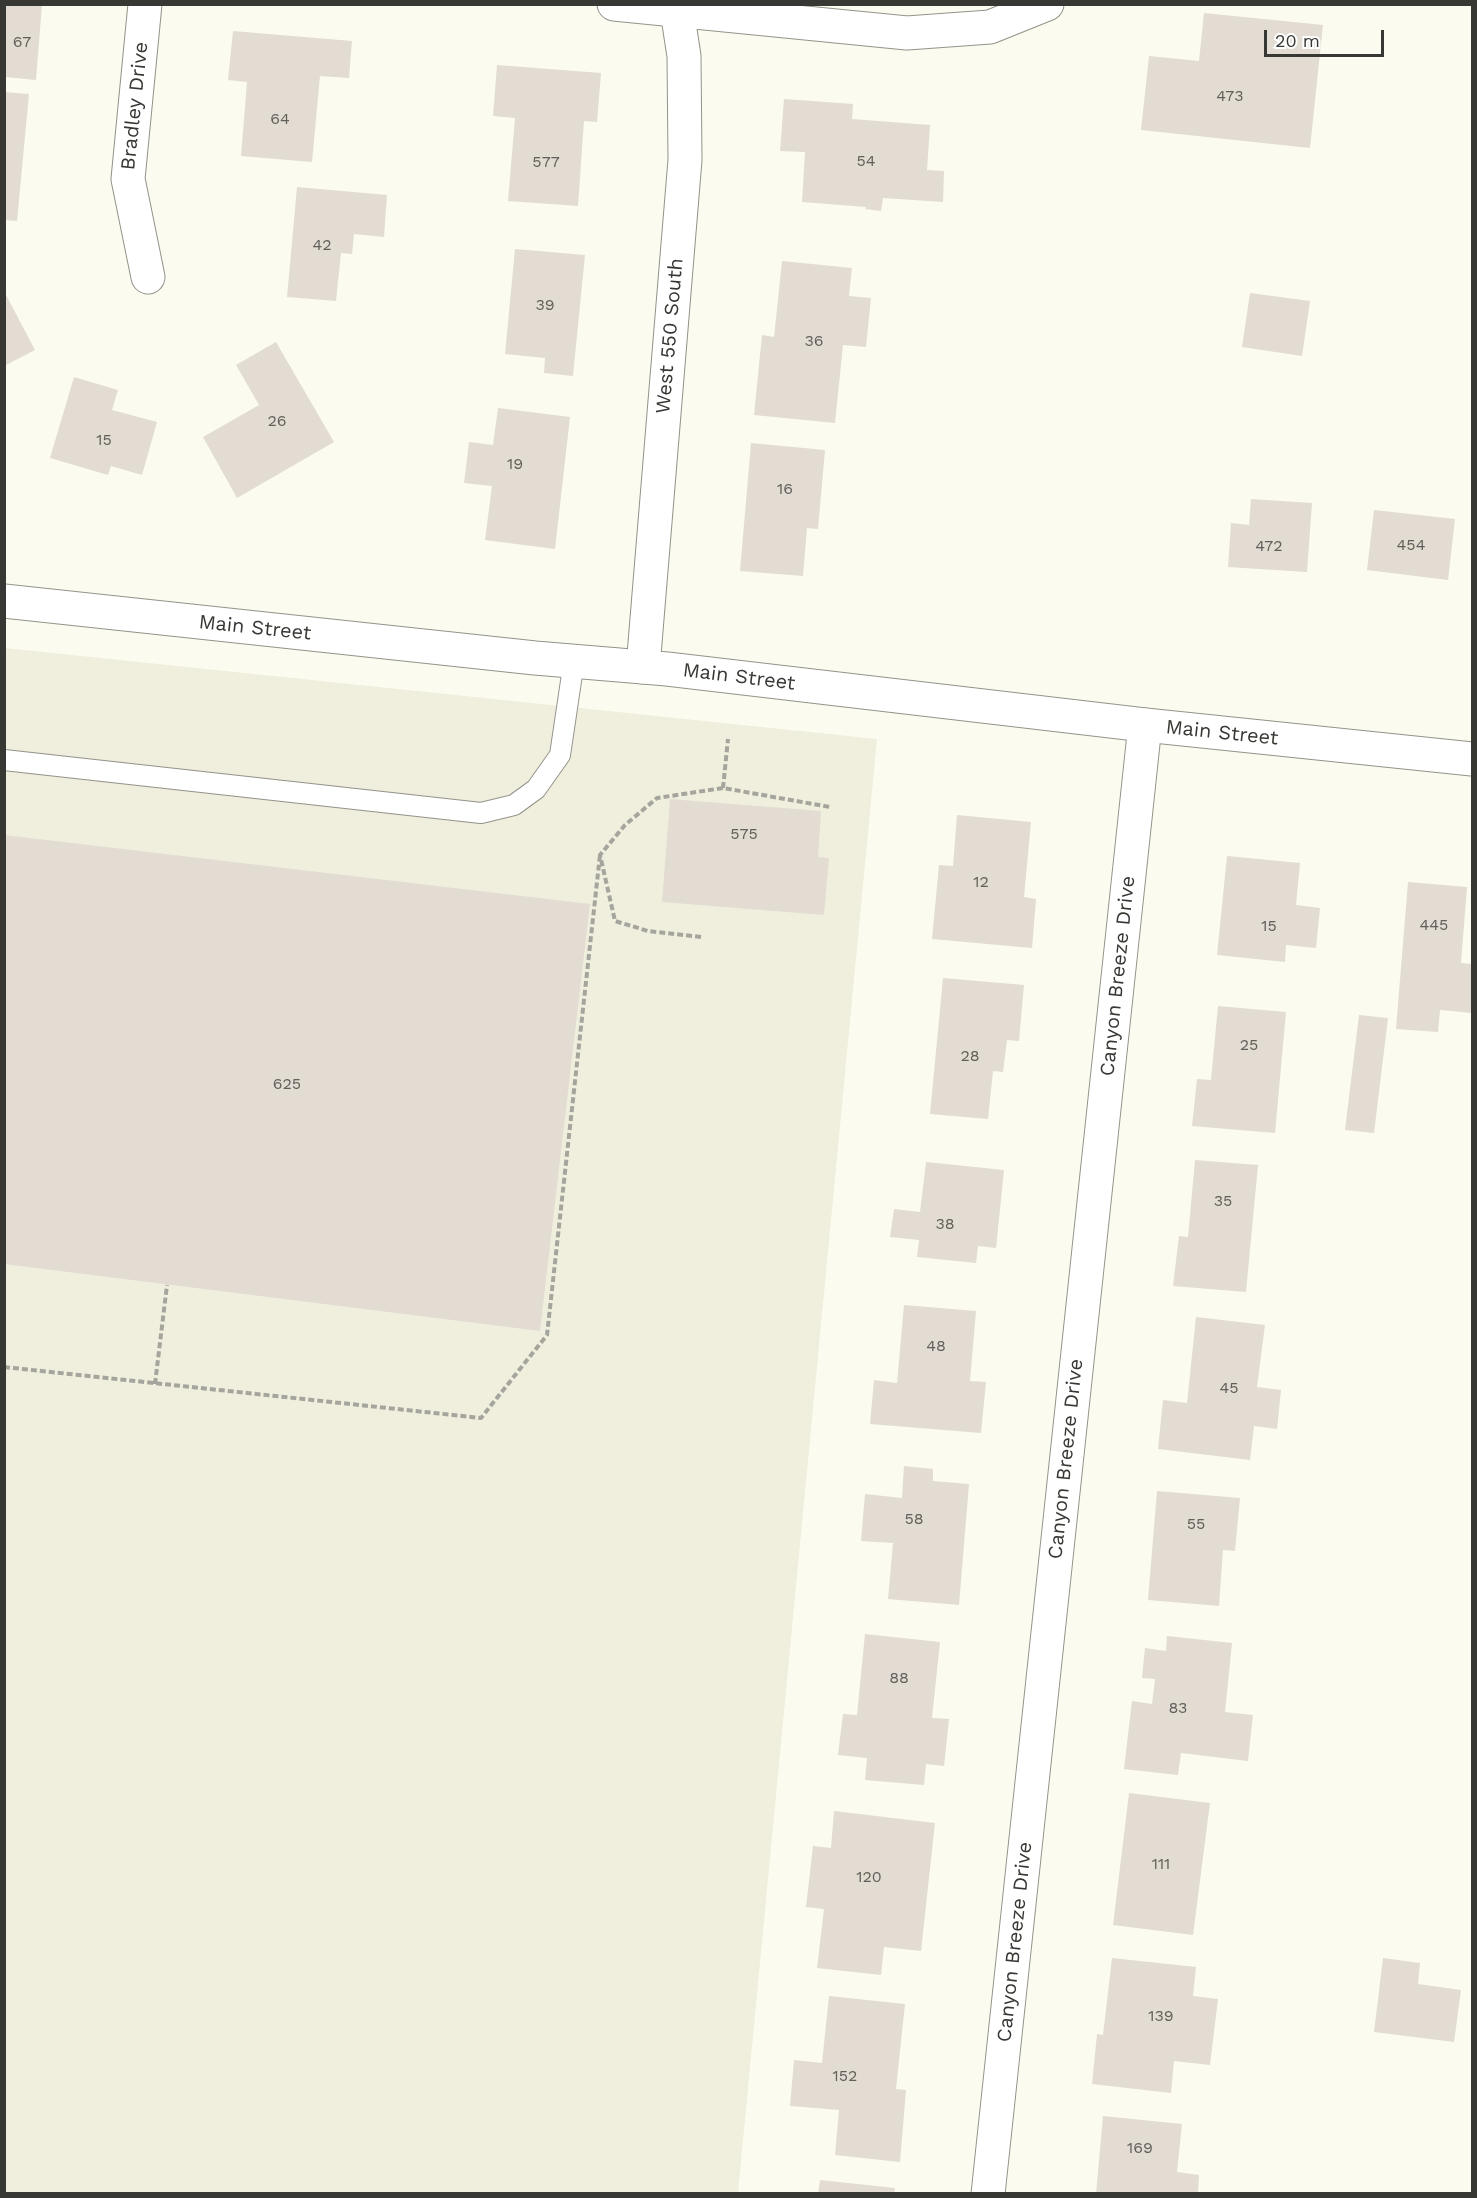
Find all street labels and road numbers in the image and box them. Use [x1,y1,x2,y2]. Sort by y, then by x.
street label: Bradley Drive [116,41,154,171]
street label: West 550 South [651,257,689,415]
street label: Main Street [198,610,312,646]
street label: Main Street [681,658,797,696]
street label: Main Street [1165,715,1279,751]
street label: Canyon Breeze Drive [1096,875,1140,1077]
street label: Canyon Breeze Drive [1044,1358,1088,1560]
street label: Canyon Breeze Drive [993,1841,1037,2043]

